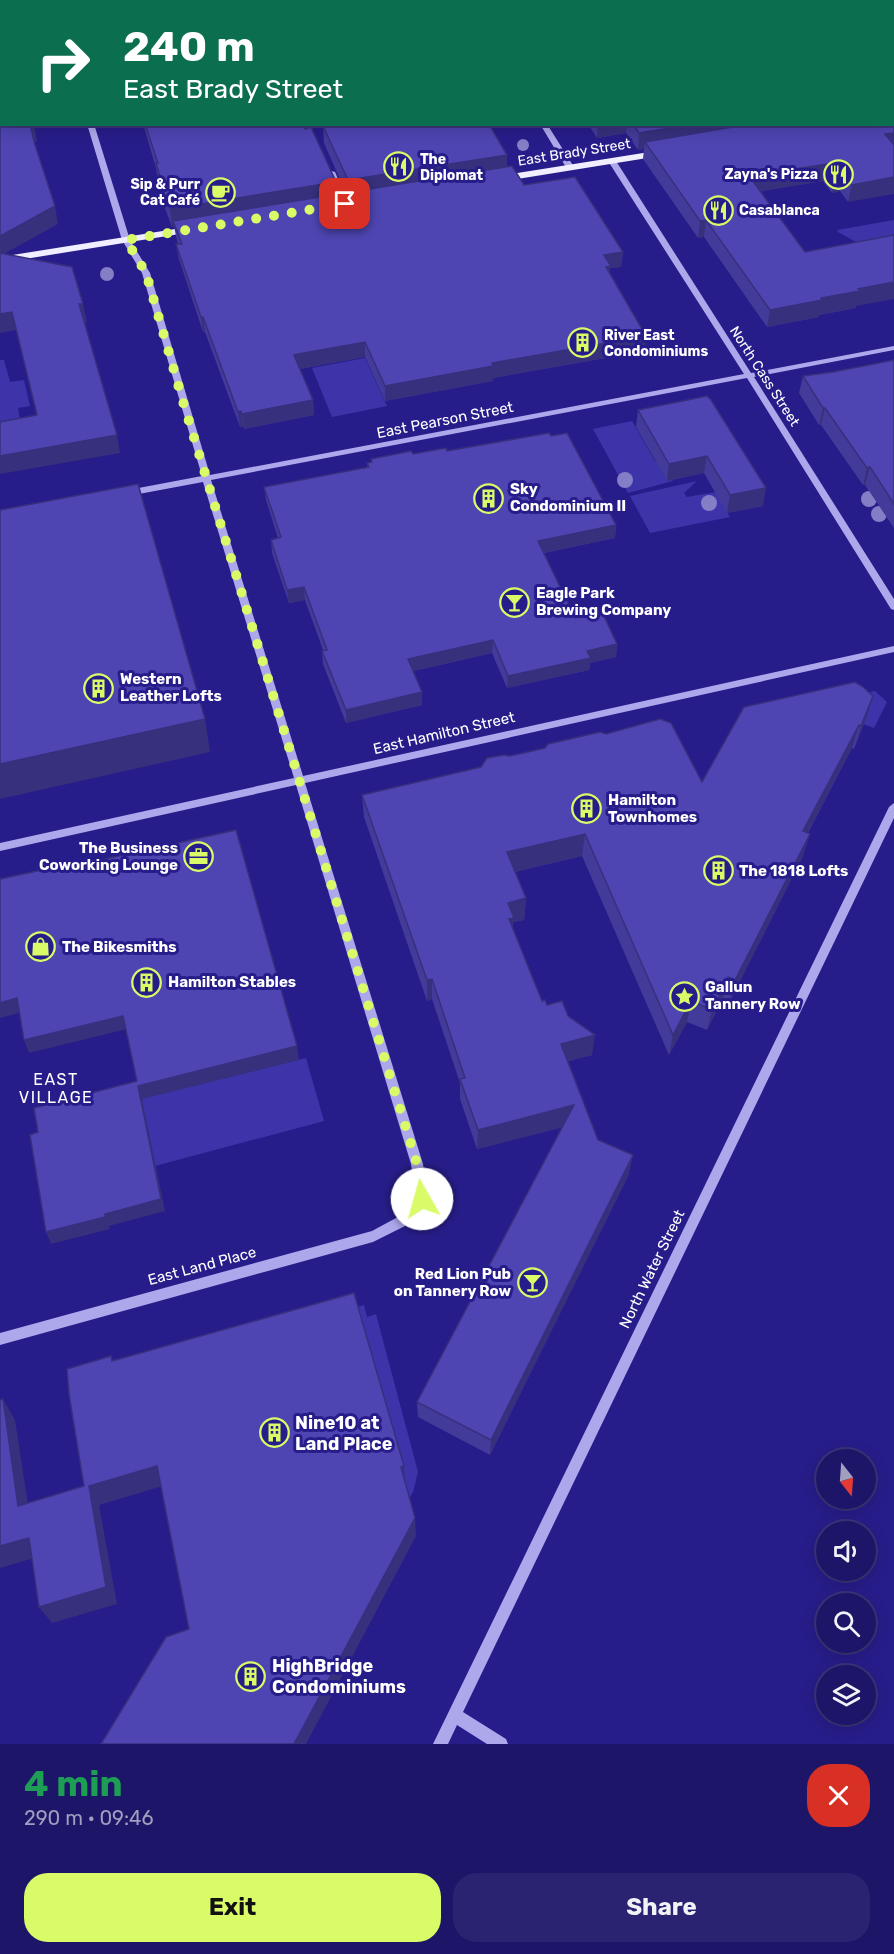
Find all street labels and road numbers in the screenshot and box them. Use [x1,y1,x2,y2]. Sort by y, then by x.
street label: East Brady Street [516,135,632,170]
street label: North Cass Street [726,323,804,430]
street label: East Pearson Street [375,398,515,442]
street label: East Hamilton Street [371,708,517,758]
street label: North Water Street [615,1207,689,1331]
street label: East Land Place [146,1243,258,1289]

